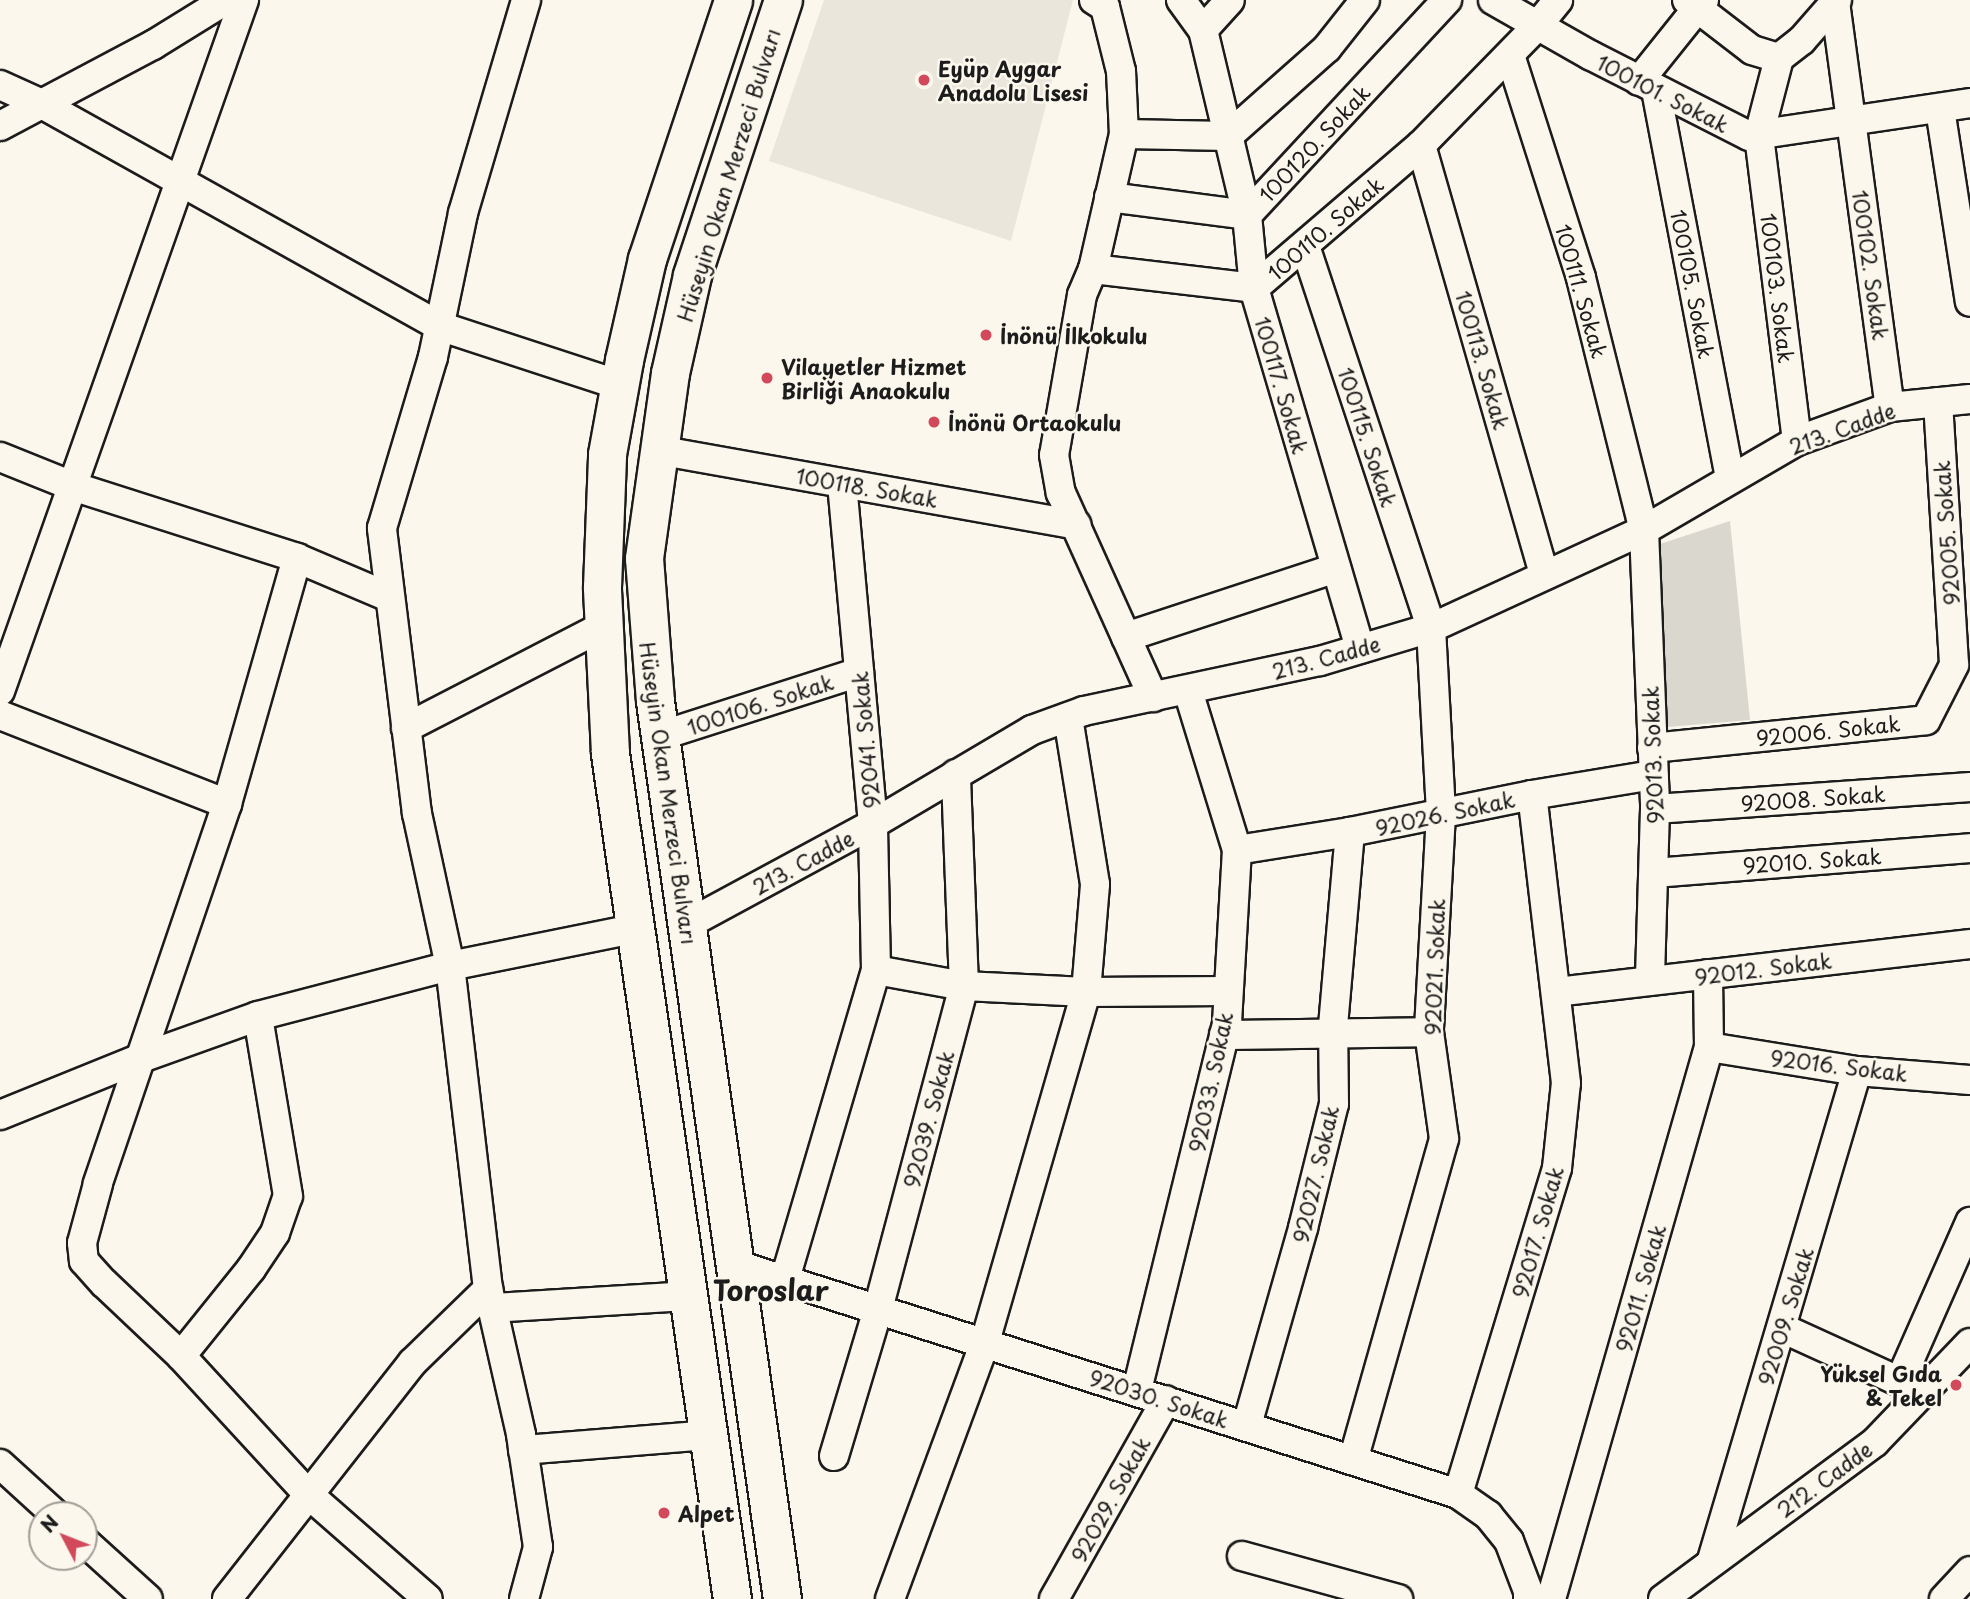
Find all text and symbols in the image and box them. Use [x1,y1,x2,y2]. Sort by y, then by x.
street label: Hüseyin Okan Merzeci Bulvarı [671,26,785,324]
street label: 100101. Sokak [1592,48,1734,138]
place label: Eyüp Aygar Anadolu Lisesi [938,55,1090,105]
marker: Eyüp Aygar Anadolu Lisesi [916,72,932,88]
street label: 100120. Sokak [1253,79,1375,207]
street label: 100110. Sokak [1261,170,1389,286]
street label: 100102. Sokak [1848,187,1894,343]
street label: 100105. Sokak [1666,207,1720,361]
street label: 100103. Sokak [1756,211,1800,365]
street label: 100111. Sokak [1551,220,1613,362]
street label: 100113. Sokak [1451,287,1515,433]
street label: 100117. Sokak [1250,313,1314,457]
place label: İnönü İlkokulu [1000,322,1148,348]
marker: İnönü İlkokulu [978,327,994,343]
place label: Vilayetler Hizmet Birliği Anaokulu [781,353,968,403]
street label: 100115. Sokak [1334,364,1402,510]
marker: Vilayetler Hizmet Birliği Anaokulu [759,370,775,386]
street label: 213. Cadde [1785,397,1899,459]
place label: İnönü Ortaokulu [948,409,1121,435]
marker: İnönü Ortaokulu [926,414,942,430]
street label: 92005. Sokak [1928,460,1964,606]
street label: 100118. Sokak [793,462,941,512]
street label: 213. Cadde [1268,630,1384,684]
street label: Hüseyin Okan Merzeci Bulvarı [635,641,703,945]
street label: 100106. Sokak [683,668,837,740]
street label: 92041. Sokak [846,670,884,810]
street label: 92013. Sokak [1637,685,1667,825]
street label: 92006. Sokak [1754,710,1902,750]
street label: 92008. Sokak [1740,780,1886,816]
street label: 92026. Sokak [1372,786,1518,840]
street label: 213. Cadde [747,824,859,900]
street label: 92010. Sokak [1741,843,1883,877]
street label: 92021. Sokak [1419,896,1449,1038]
street label: 92012. Sokak [1691,947,1835,989]
street label: 92033. Sokak [1183,1009,1237,1155]
street label: 92016. Sokak [1768,1044,1910,1086]
street label: 92039. Sokak [898,1048,958,1190]
street label: 92027. Sokak [1287,1102,1343,1246]
street label: 92017. Sokak [1506,1162,1568,1302]
street label: 92011. Sokak [1609,1220,1671,1356]
street label: 92009. Sokak [1752,1244,1818,1388]
district label: Toroslar [713,1273,829,1307]
place label: Yüksel Gıda & Tekel [1820,1360,1942,1410]
street label: 92030. Sokak [1086,1364,1232,1432]
marker: Yüksel Gıda & Tekel [1948,1377,1964,1393]
street label: 92029. Sokak [1065,1431,1155,1567]
street label: 212. Cadde [1770,1435,1878,1523]
place label: Alpet [678,1500,735,1526]
north arrow [28,1501,98,1571]
marker: Alpet [656,1505,672,1521]
text: N [33,1508,64,1538]

